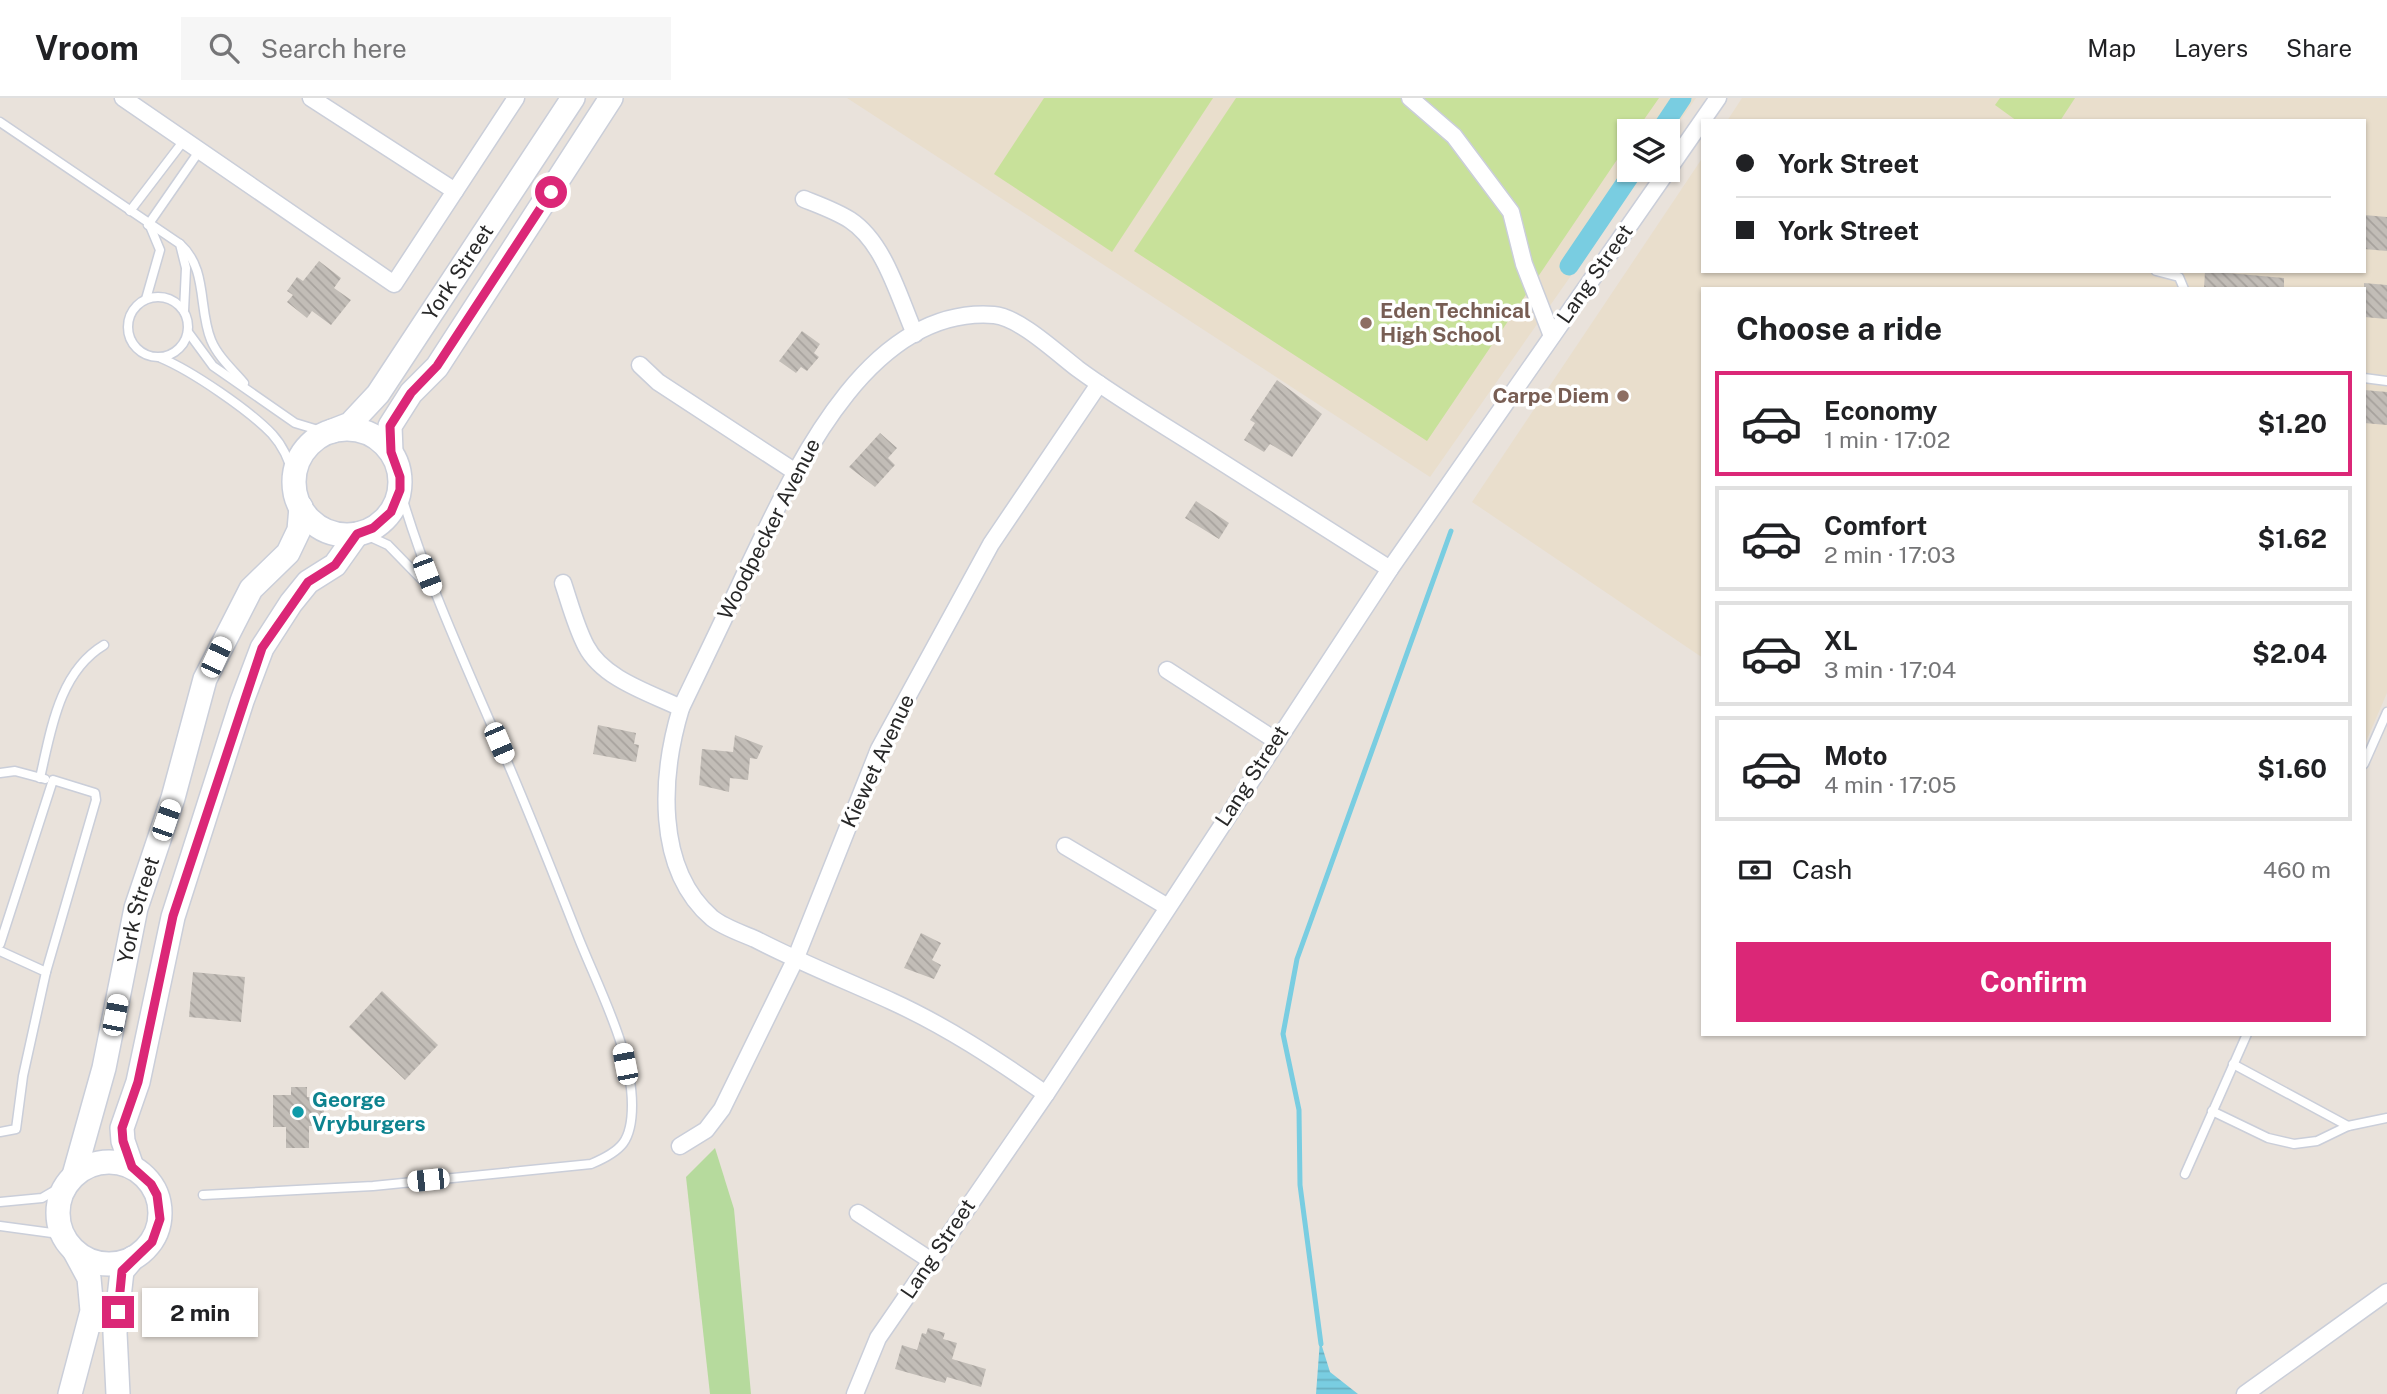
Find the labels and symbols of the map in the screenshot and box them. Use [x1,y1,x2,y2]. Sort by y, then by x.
route start [535,176,567,208]
street label: York Street [417,219,498,325]
street label: Lang Street [1551,219,1638,328]
place label: Eden Technical High School [1380,298,1531,347]
marker: Eden Technical High School [1358,315,1374,331]
place label: Carpe Diem [1493,383,1609,408]
marker: Carpe Diem [1615,388,1631,404]
street label: Woodpecker Avenue [712,434,825,623]
car [410,552,445,598]
car [198,634,235,680]
street label: Kiewet Avenue [836,690,919,831]
car [482,720,517,766]
street label: Lang Street [1210,721,1293,831]
car [150,797,183,843]
street label: York Street [112,853,164,965]
car [101,992,130,1038]
car [611,1041,640,1087]
place label: George Vryburgers [312,1087,426,1136]
marker: George Vryburgers [290,1104,306,1120]
car [407,1167,450,1193]
street label: Lang Street [895,1194,980,1303]
callout: 2 min [142,1288,258,1336]
route end [102,1296,134,1328]

